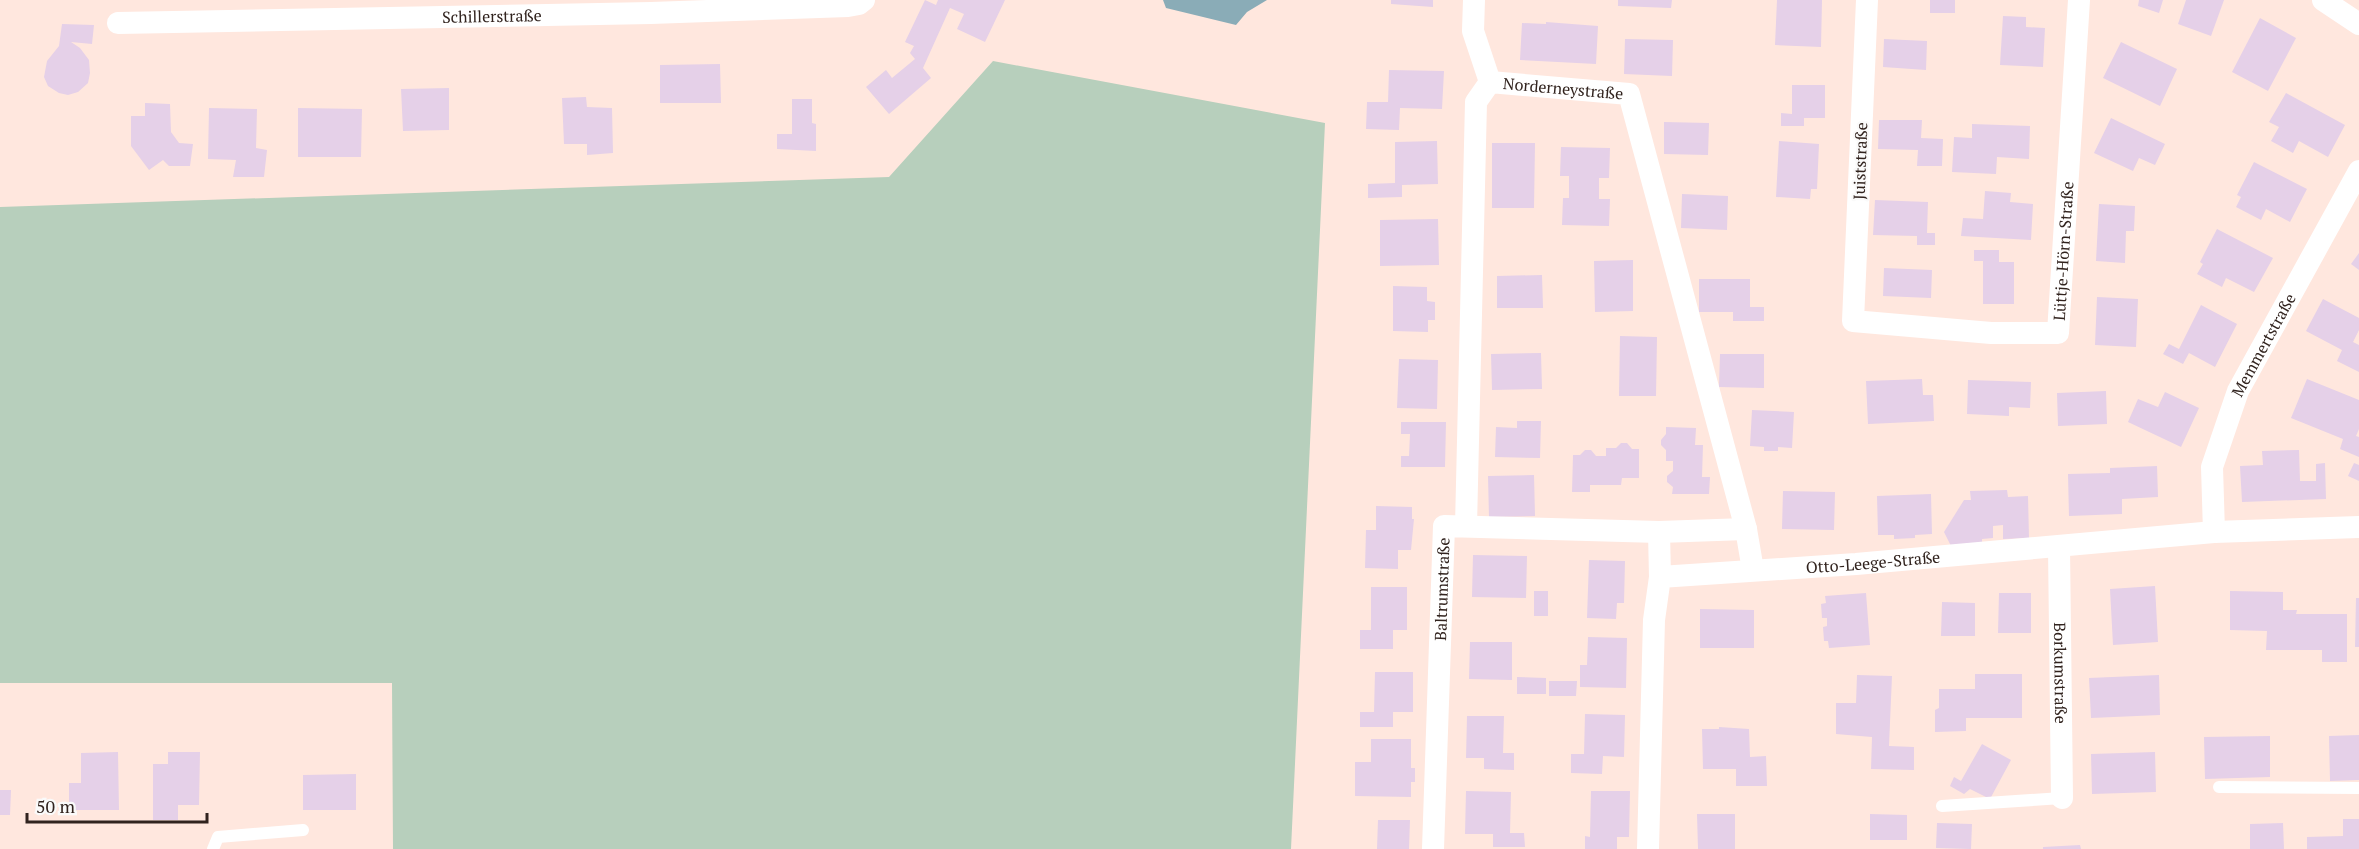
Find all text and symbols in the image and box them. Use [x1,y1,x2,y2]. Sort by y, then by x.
street label: Schillerstraße [442,4,542,28]
street label: Norderneystraße [1502,72,1624,104]
street label: Juiststraße [1848,122,1872,200]
street label: Lüttje-Hörn-Straße [2048,181,2079,321]
street label: Memmertstraße [2226,289,2301,401]
street label: Baltrumstraße [1429,537,1455,641]
street label: Otto-Leege-Straße [1805,546,1941,578]
street label: Borkumstraße [2049,622,2072,724]
scale bar [27,786,207,824]
text: 50 m [36,794,76,818]

